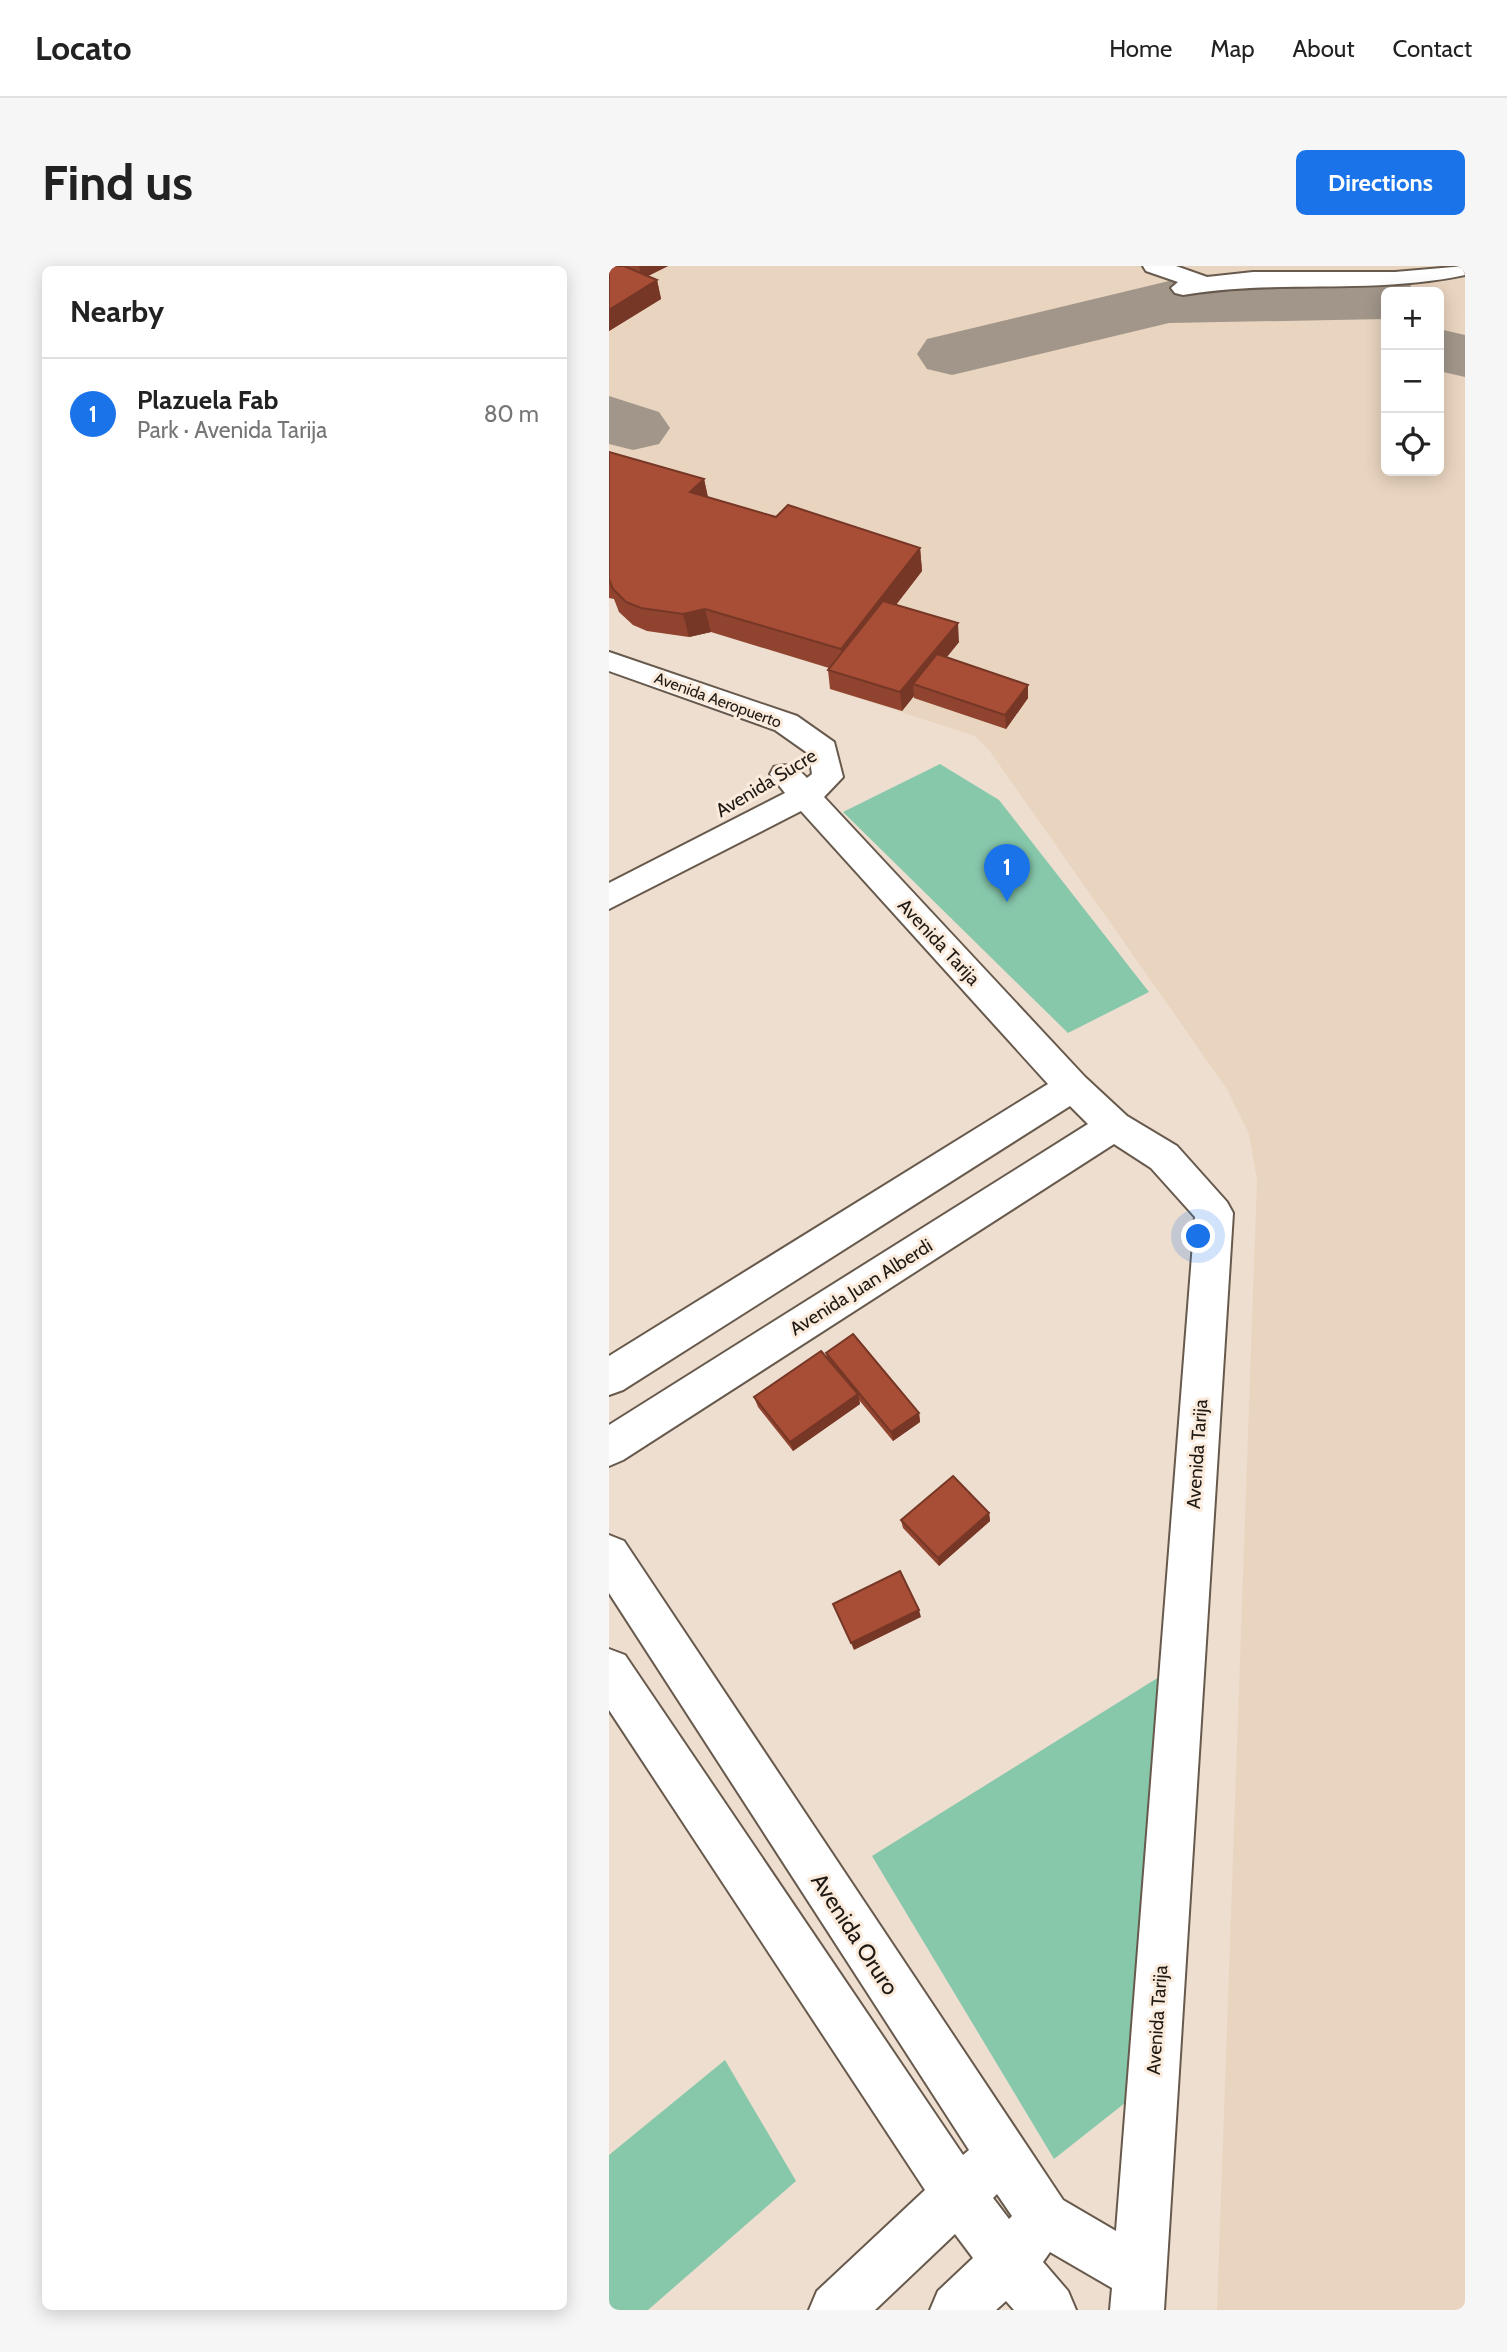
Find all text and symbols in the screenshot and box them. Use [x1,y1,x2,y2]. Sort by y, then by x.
text: Locato [35,28,131,68]
text: Home [1109,34,1172,63]
text: Map [1210,34,1255,63]
text: About [1293,34,1355,63]
text: Contact [1393,34,1472,63]
button: Directions [1296,150,1465,215]
text: Find us [42,153,193,212]
map controls [1381,287,1444,476]
button: + [1381,287,1444,350]
text: Nearby [70,293,164,330]
button: − [1381,350,1444,413]
text: Plazuela Fab [137,384,278,416]
text: 1 [89,400,97,428]
text: 80 m [484,400,539,428]
button: locate [1381,413,1444,476]
text: Park · Avenida Tarija [137,416,327,444]
street label: Avenida Aeropuerto [652,668,784,732]
street label: Avenida Sucre [711,744,821,822]
pin: 1 [984,844,1030,902]
street label: Avenida Tarija [893,894,985,990]
your location [1181,1219,1215,1253]
street label: Avenida Juan Alberdi [785,1234,937,1340]
street label: Avenida Tarija [1182,1398,1212,1510]
street label: Avenida Oruro [805,1868,905,2000]
street label: Avenida Tarija [1142,1964,1172,2076]

